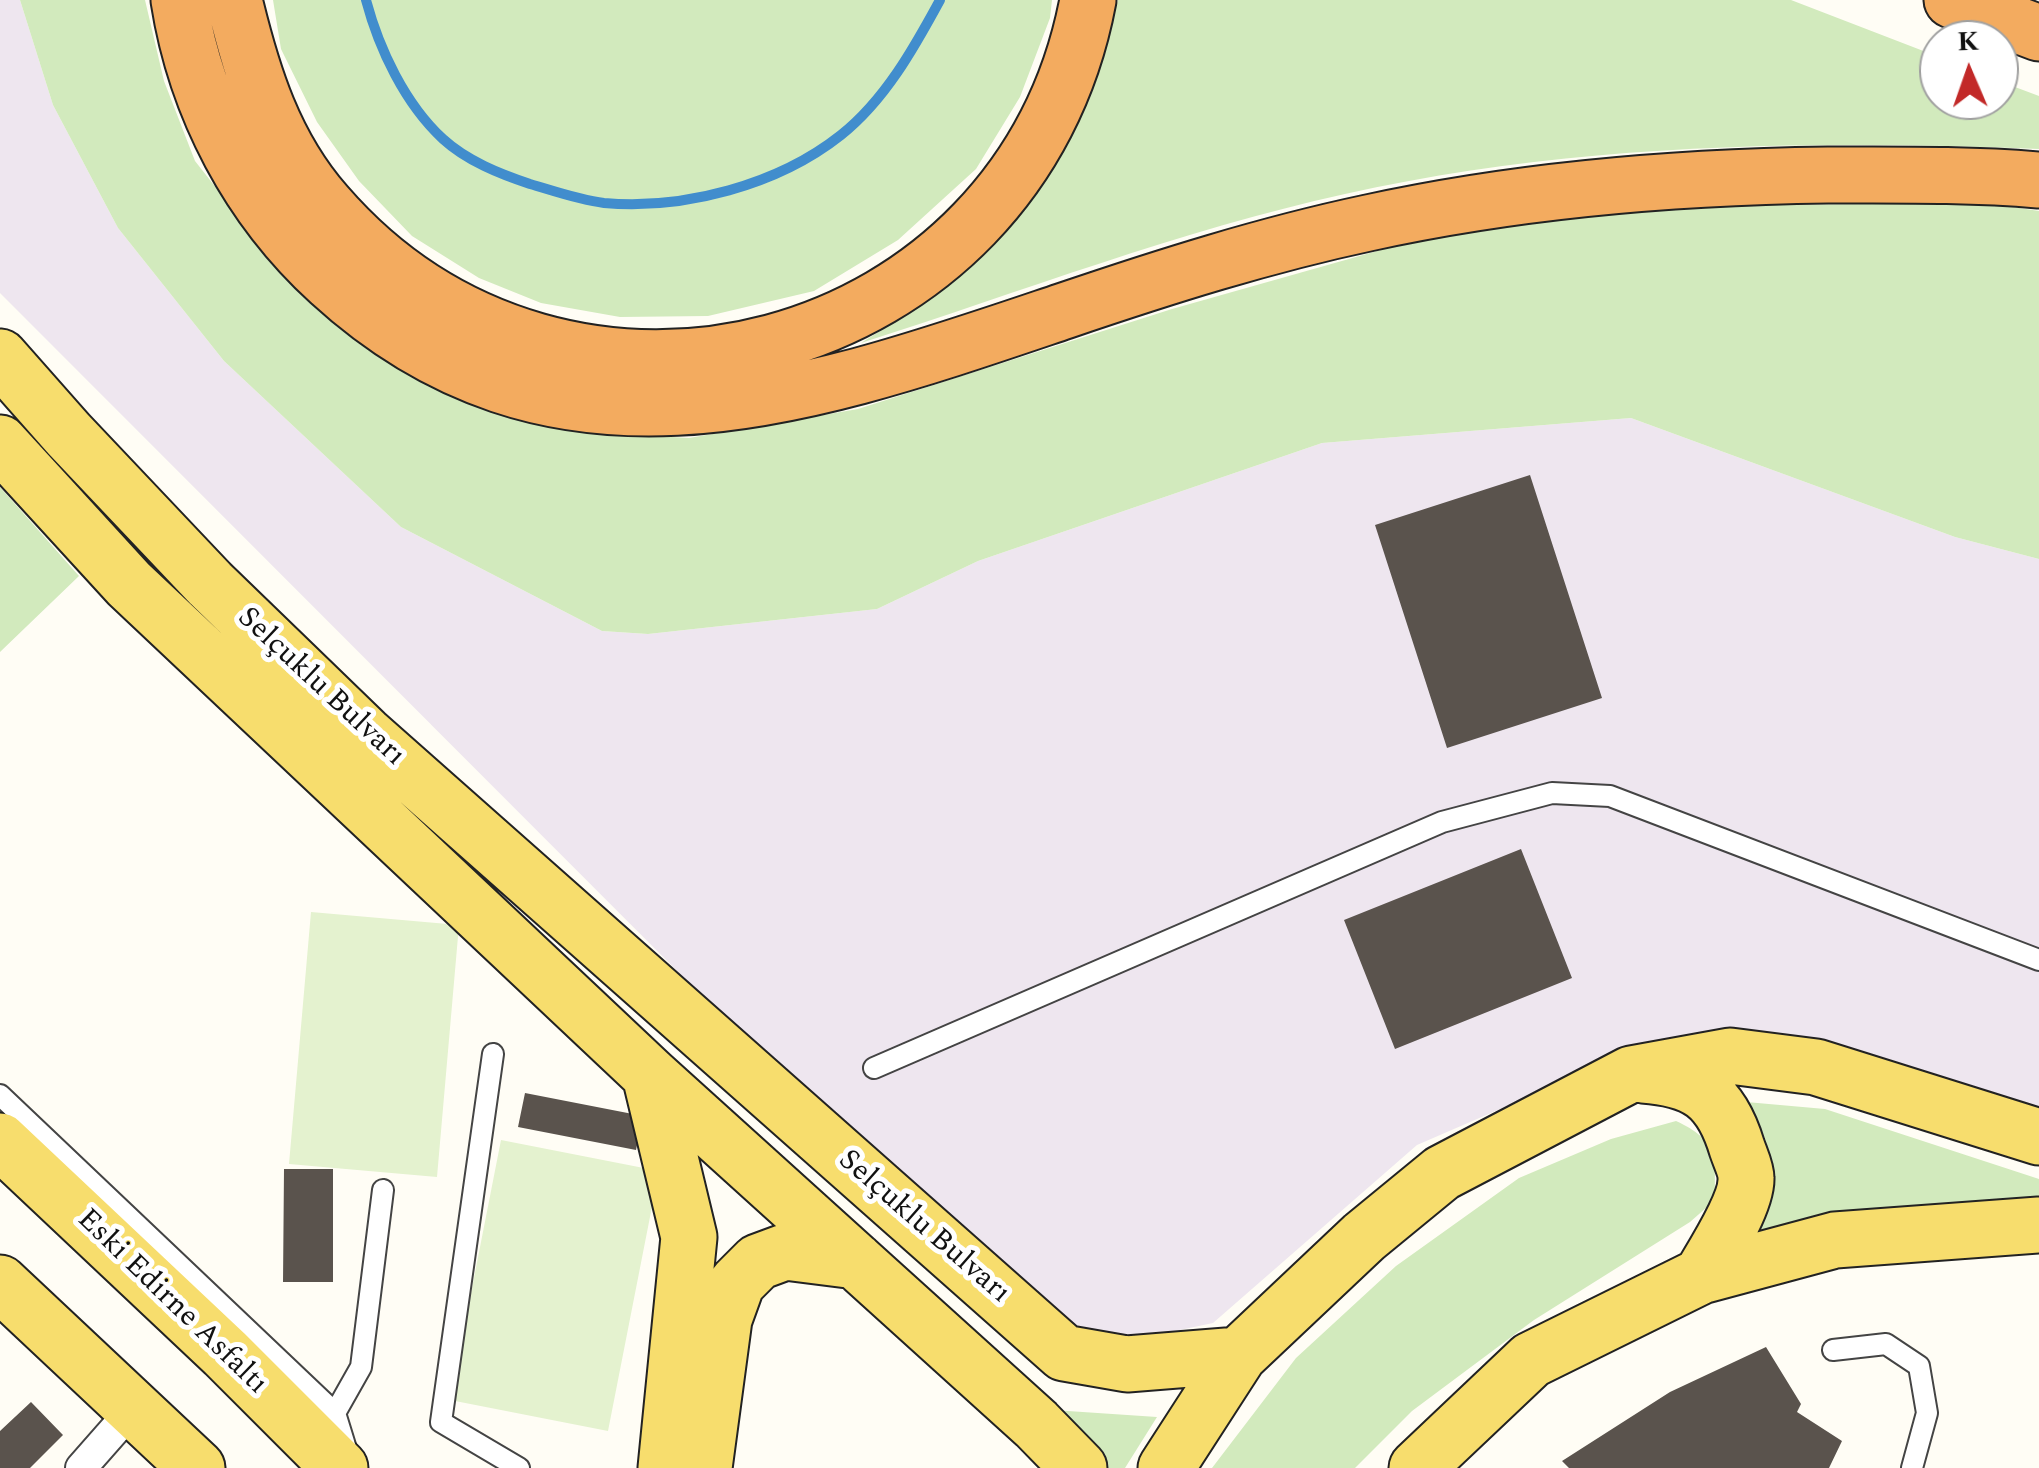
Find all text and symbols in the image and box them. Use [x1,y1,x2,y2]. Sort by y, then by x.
north arrow [1919,20,2019,120]
text: K [1956,20,1980,63]
street label: Selçuklu Bulvarı [229,601,411,775]
street label: Selçuklu Bulvarı [830,1143,1016,1313]
street label: Eski Edirne Asfaltı [68,1203,274,1403]

